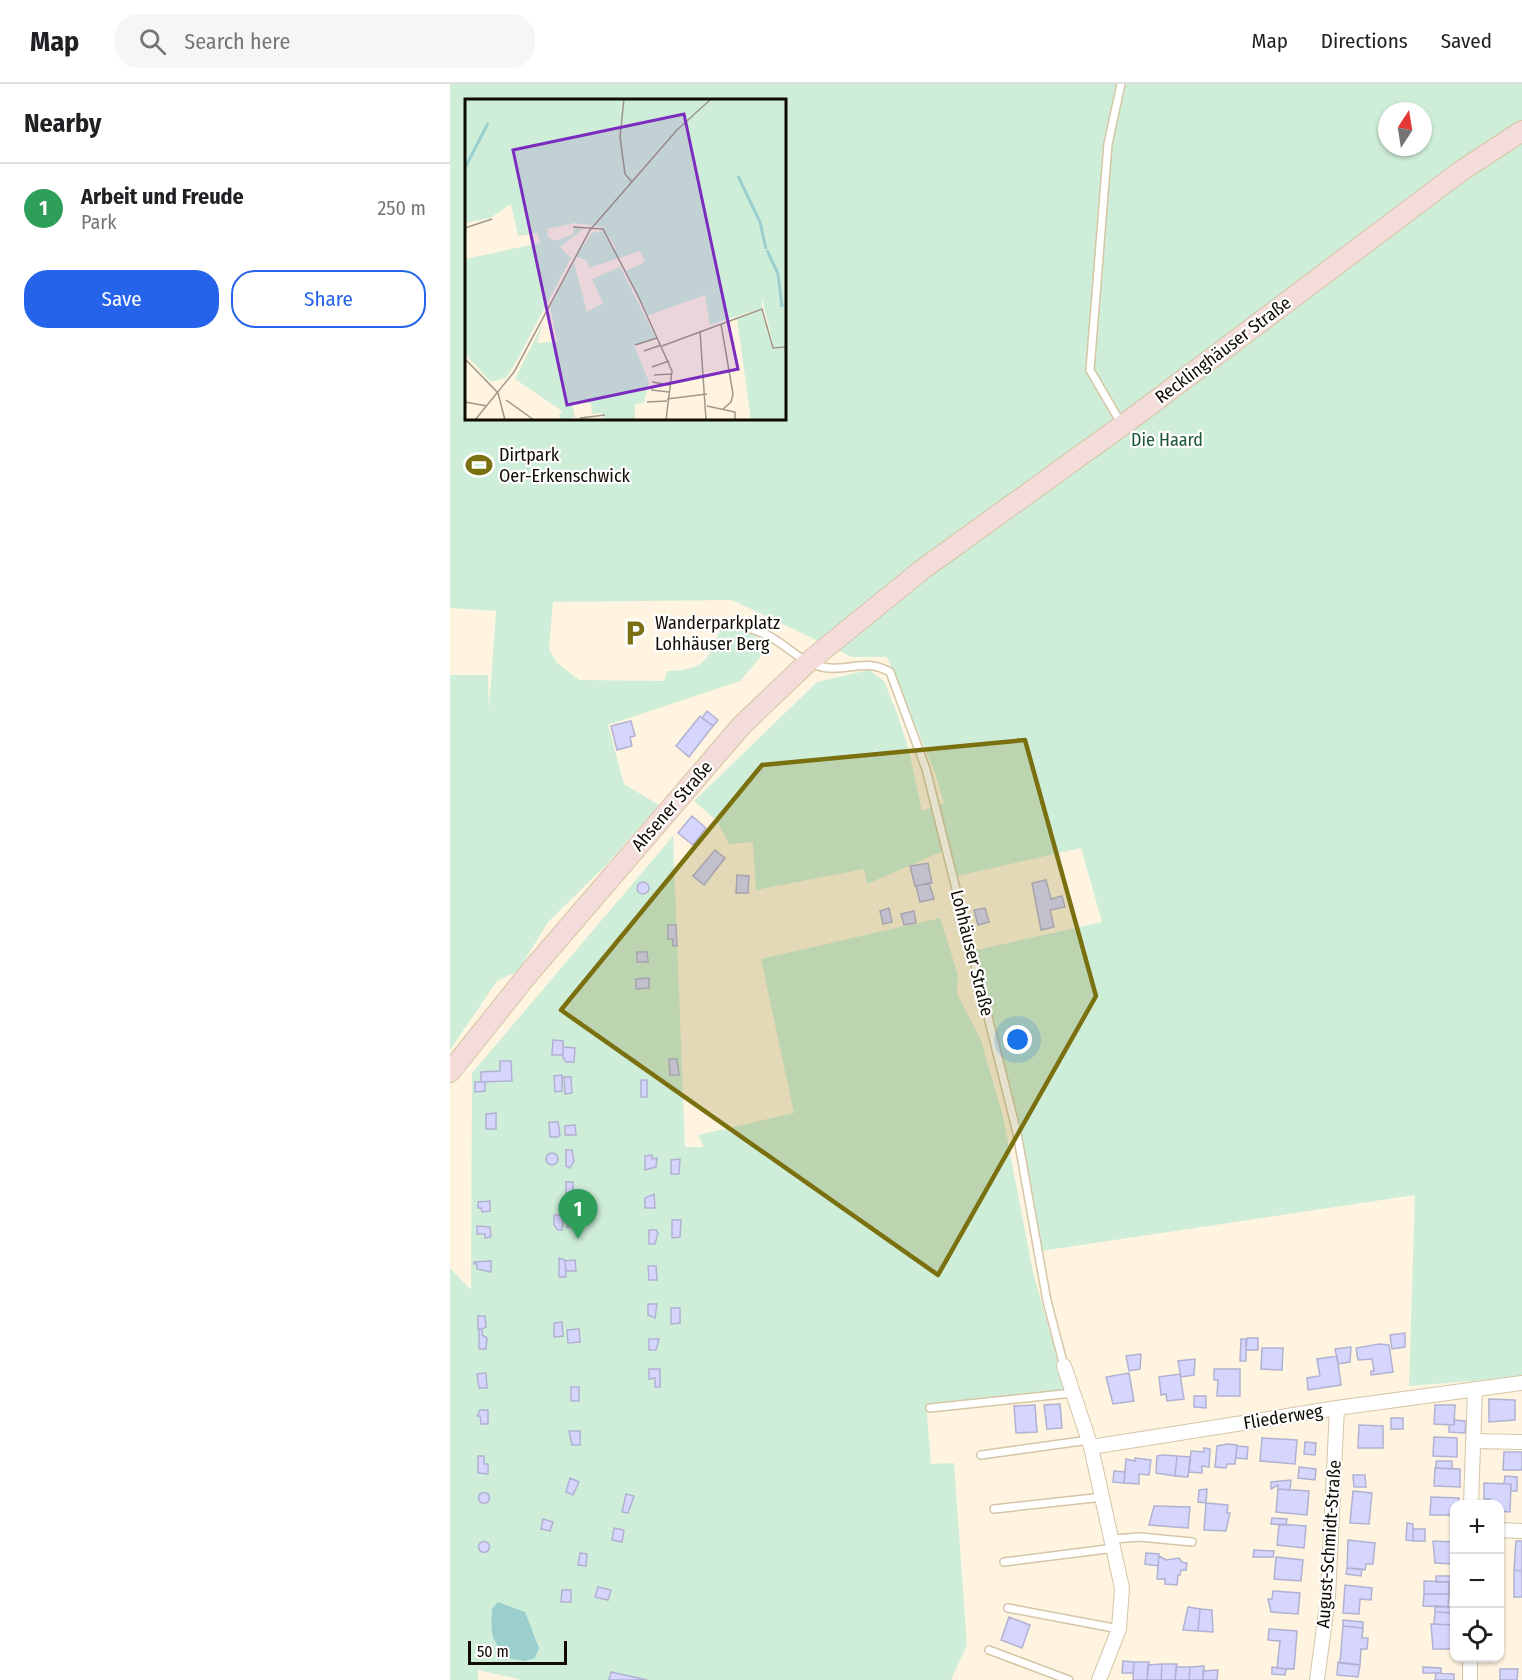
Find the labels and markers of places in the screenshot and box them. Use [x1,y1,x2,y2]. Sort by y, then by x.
place label: Dirtpark Oer-Erkenschwick [499,444,631,487]
sports icon: Dirtpark Oer-Erkenschwick [464,450,494,480]
place label: Wanderparkplatz Lohhäuser Berg [655,612,780,655]
parking icon: Wanderparkplatz Lohhäuser Berg [620,618,650,648]
pin: 1 [558,1190,598,1239]

